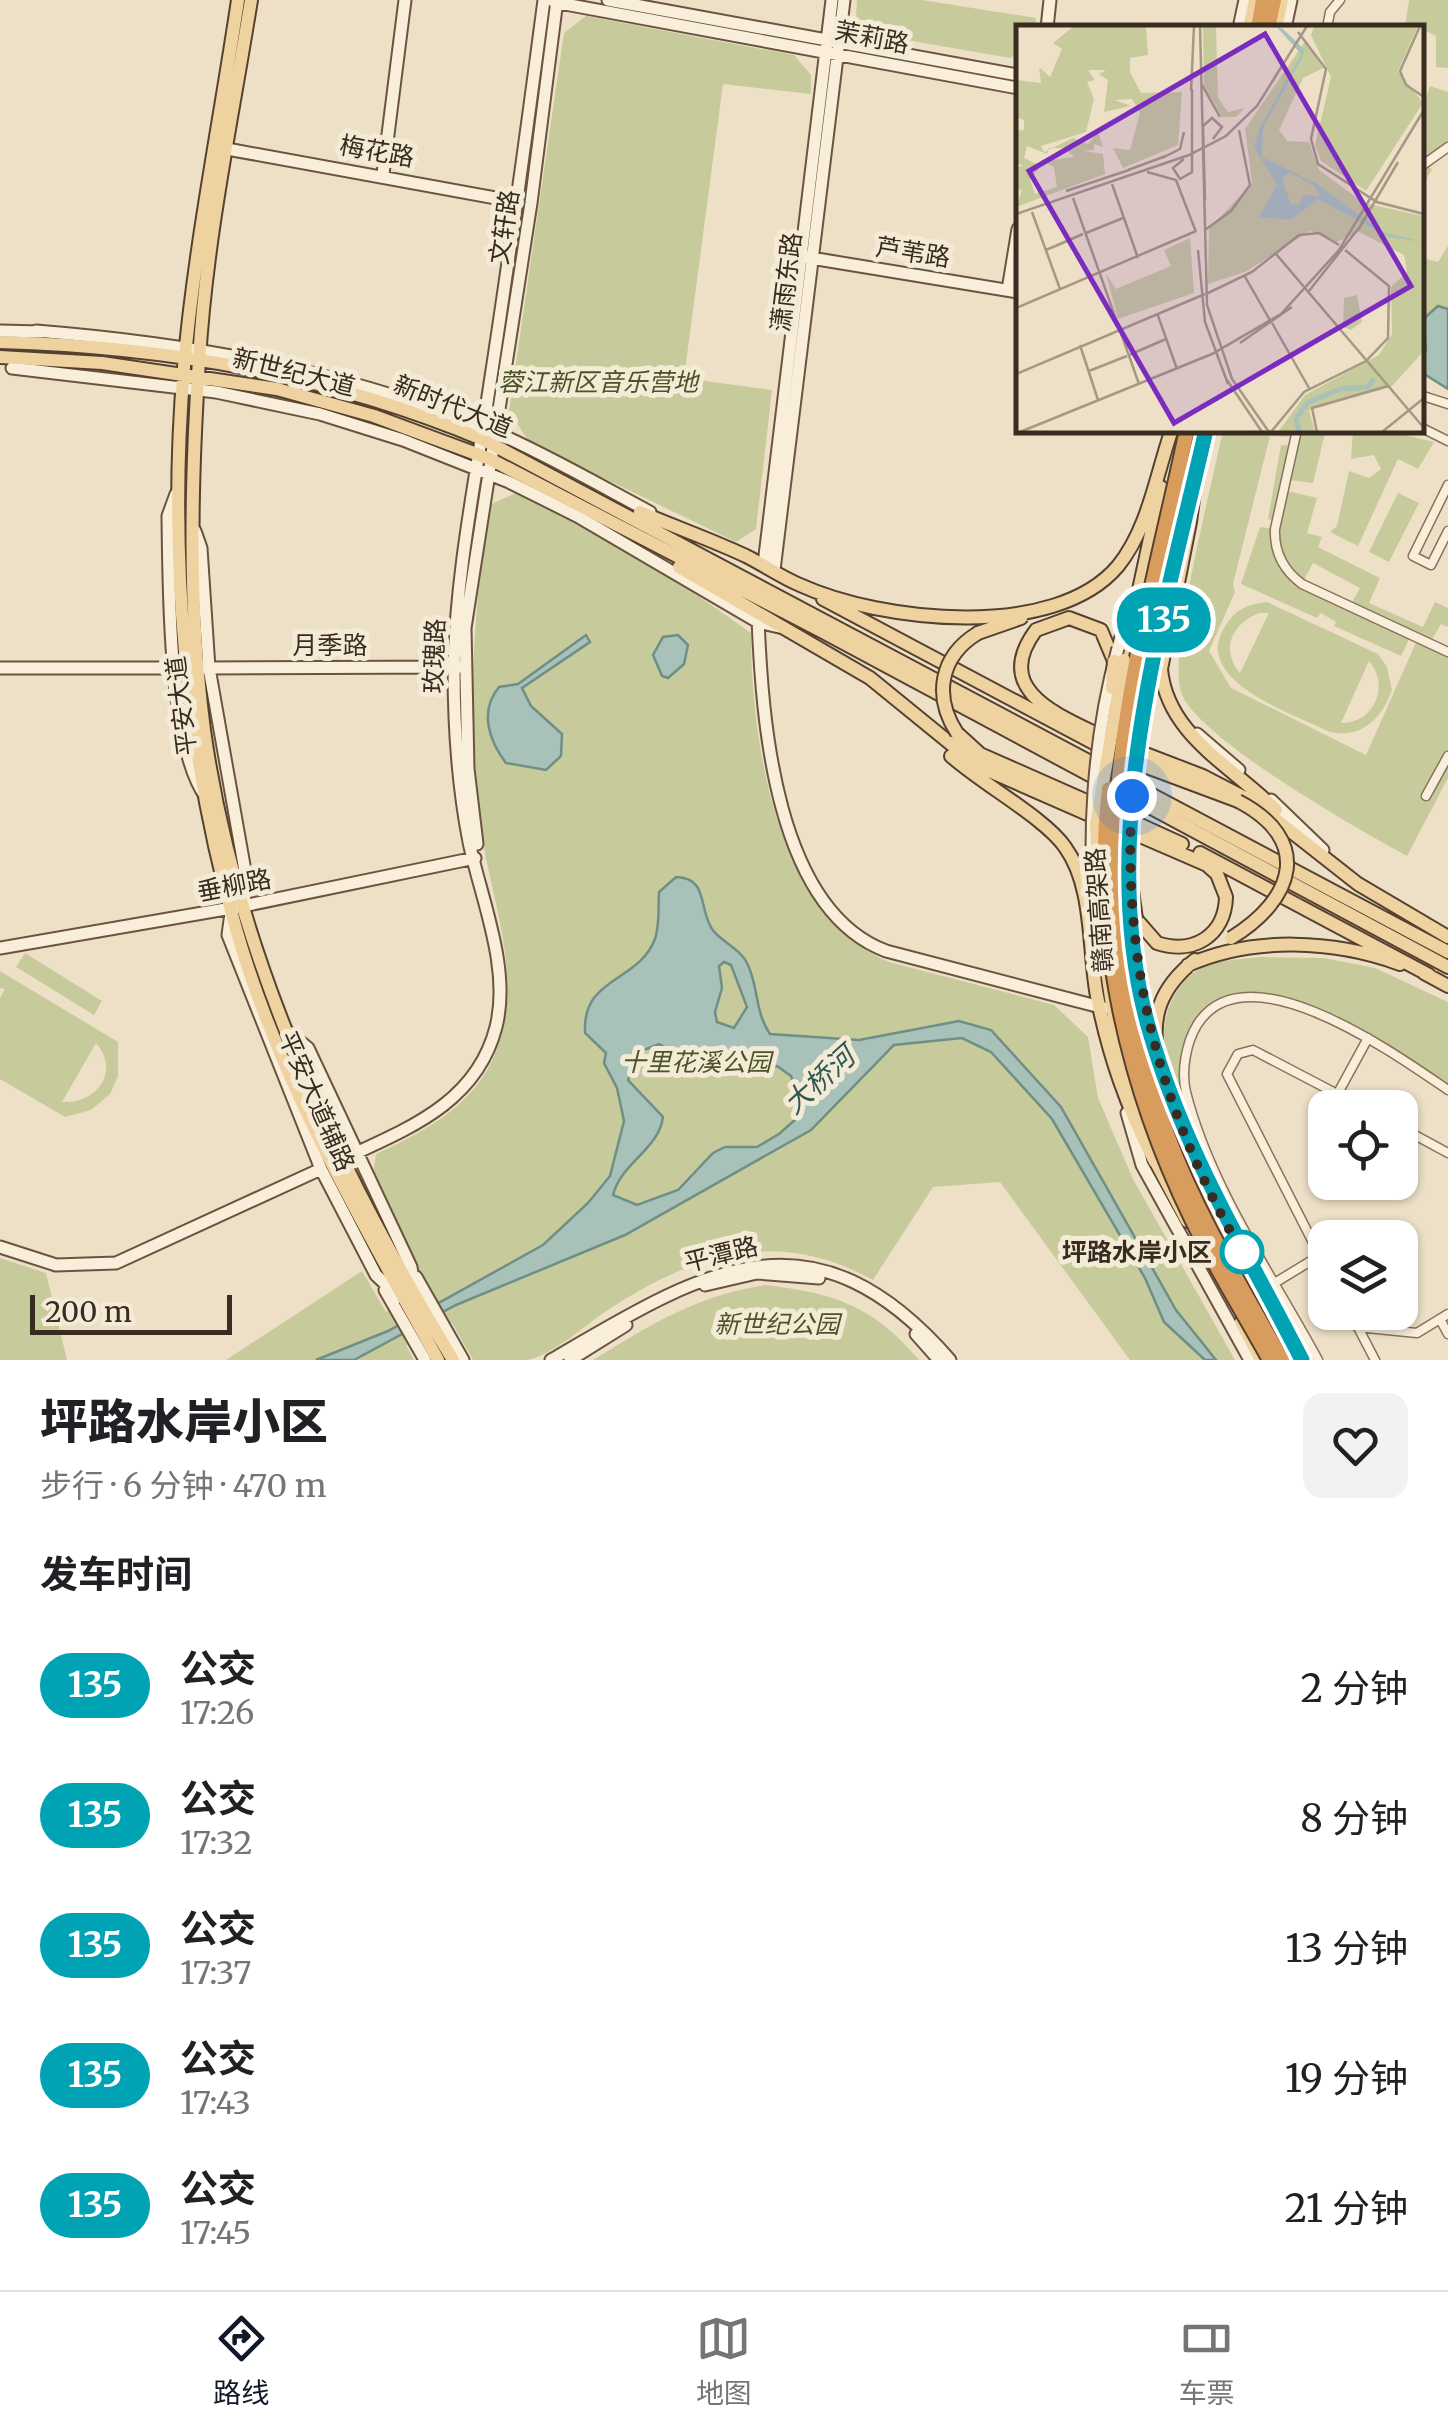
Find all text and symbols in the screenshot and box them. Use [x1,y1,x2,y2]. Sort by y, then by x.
street label: 茉莉路 [832,14,912,60]
inset map [1016,25,1423,432]
street label: 梅花路 [337,129,417,173]
street label: 文轩路 [482,187,526,267]
street label: 潇雨东路 [764,230,808,334]
street label: 芦苇路 [873,230,953,274]
street label: 新世纪大道 [229,341,359,403]
park label: 蓉江新区音乐营地 [498,366,701,398]
street label: 新时代大道 [389,368,517,444]
line badge: 135 [1106,588,1222,652]
text: 135 [1137,598,1191,642]
street label: 玫瑰路 [417,618,451,694]
street label: 月季路 [292,629,368,661]
street label: 平安大道 [159,654,203,758]
your location [1107,771,1157,821]
street label: 赣南高架路 [1079,847,1119,973]
street label: 垂柳路 [194,862,274,908]
street label: 平安大道辅路 [272,1026,362,1176]
water label: 大桥河 [776,1035,866,1121]
park label: 十里花溪公园 [621,1046,774,1078]
map controls [1308,1090,1418,1330]
button: locate [1308,1090,1418,1200]
button: layers [1308,1220,1418,1330]
street label: 平潭路 [681,1229,761,1279]
marker: 坪路水岸小区 [1221,1231,1263,1273]
place label: 坪路水岸小区 [1062,1236,1212,1268]
scale bar [30,1290,232,1334]
text: 200 m [45,1294,132,1330]
park label: 新世纪公园 [714,1308,842,1340]
text: 坪路水岸小区 [40,1392,328,1452]
button: heart [1303,1393,1408,1498]
text: 步行 · 6 分钟 · 470 m [40,1466,326,1506]
text: 发车时间 [40,1551,192,1598]
text: 公交 [180,1645,256,1692]
text: 135 [68,1663,122,1707]
text: 2 分钟 [1300,1665,1408,1712]
text: 17:26 [180,1693,254,1733]
text: 公交 [180,1775,256,1822]
text: 135 [68,1793,122,1837]
text: 8 分钟 [1300,1795,1408,1842]
text: 17:32 [180,1823,252,1863]
text: 公交 [180,1905,256,1952]
text: 135 [68,1923,122,1967]
text: 13 分钟 [1285,1925,1408,1972]
text: 17:37 [180,1953,252,1993]
text: 公交 [180,2035,256,2082]
text: 135 [68,2053,122,2097]
text: 19 分钟 [1285,2055,1408,2102]
text: 17:43 [180,2083,251,2123]
text: 公交 [180,2165,256,2212]
text: 135 [68,2183,122,2227]
text: 21 分钟 [1284,2185,1408,2232]
text: 17:45 [180,2213,251,2253]
tab: 路线 [213,2311,269,2411]
tab: 地图 [696,2311,752,2411]
tab: 车票 [1179,2311,1235,2411]

